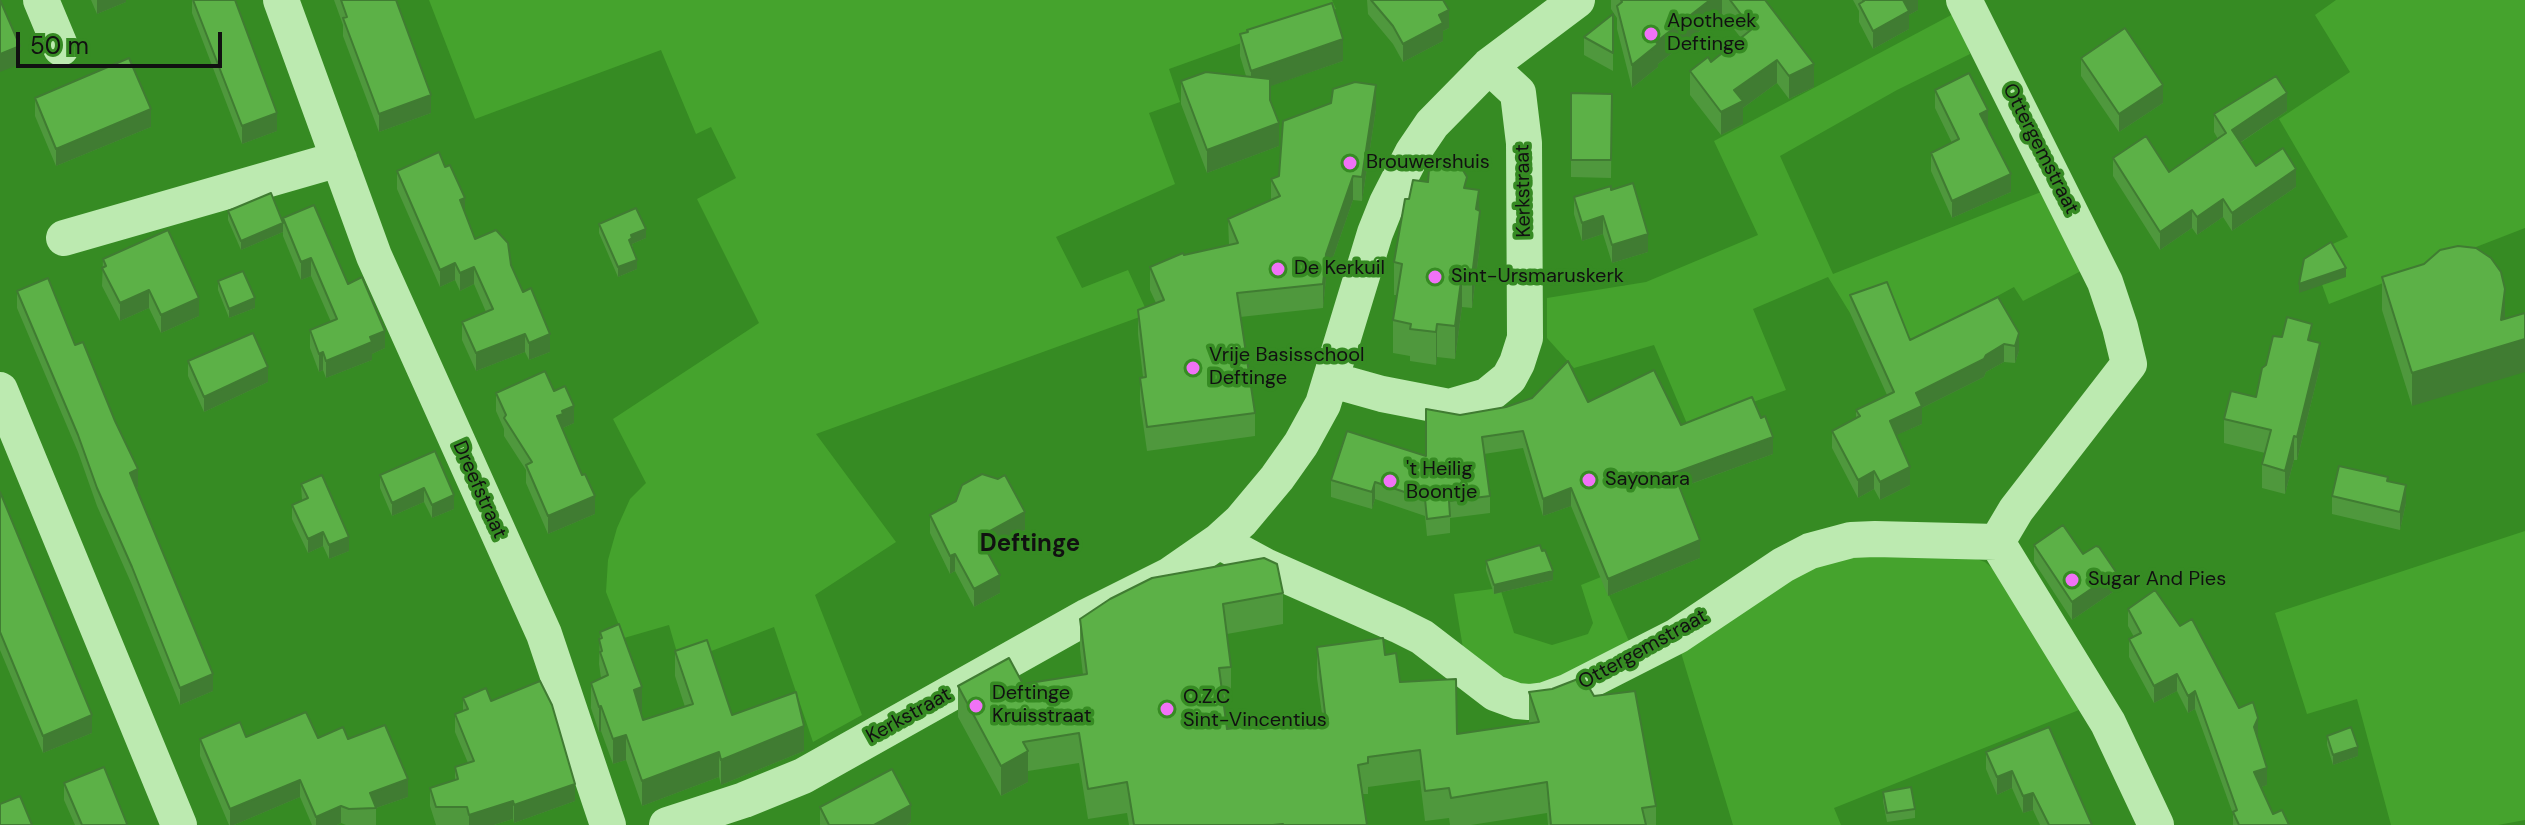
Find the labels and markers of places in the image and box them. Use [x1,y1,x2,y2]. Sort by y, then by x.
place label: Apotheek Deftinge [1667,10,1756,57]
marker: Apotheek Deftinge [1642,25,1660,43]
place label: Brouwershuis [1366,151,1490,175]
marker: Brouwershuis [1341,154,1359,172]
place label: De Kerkuil [1294,257,1385,281]
marker: De Kerkuil [1269,260,1287,278]
place label: Sint-Ursmaruskerk [1451,265,1624,289]
marker: Sint-Ursmaruskerk [1426,268,1444,286]
place label: Vrije Basisschool Deftinge [1209,344,1365,391]
marker: Vrije Basisschool Deftinge [1184,359,1202,377]
place label: 't Heilig Boontje [1406,458,1477,505]
place label: Sayonara [1605,468,1690,492]
marker: Sayonara [1580,471,1598,489]
marker: 't Heilig Boontje [1381,472,1399,490]
place label: Sugar And Pies [2088,568,2226,592]
marker: Sugar And Pies [2063,571,2081,589]
place label: Deftinge Kruisstraat [992,682,1092,729]
place label: O.Z.C Sint-Vincentius [1183,686,1327,733]
marker: Deftinge Kruisstraat [967,697,985,715]
marker: O.Z.C Sint-Vincentius [1158,700,1176,718]

